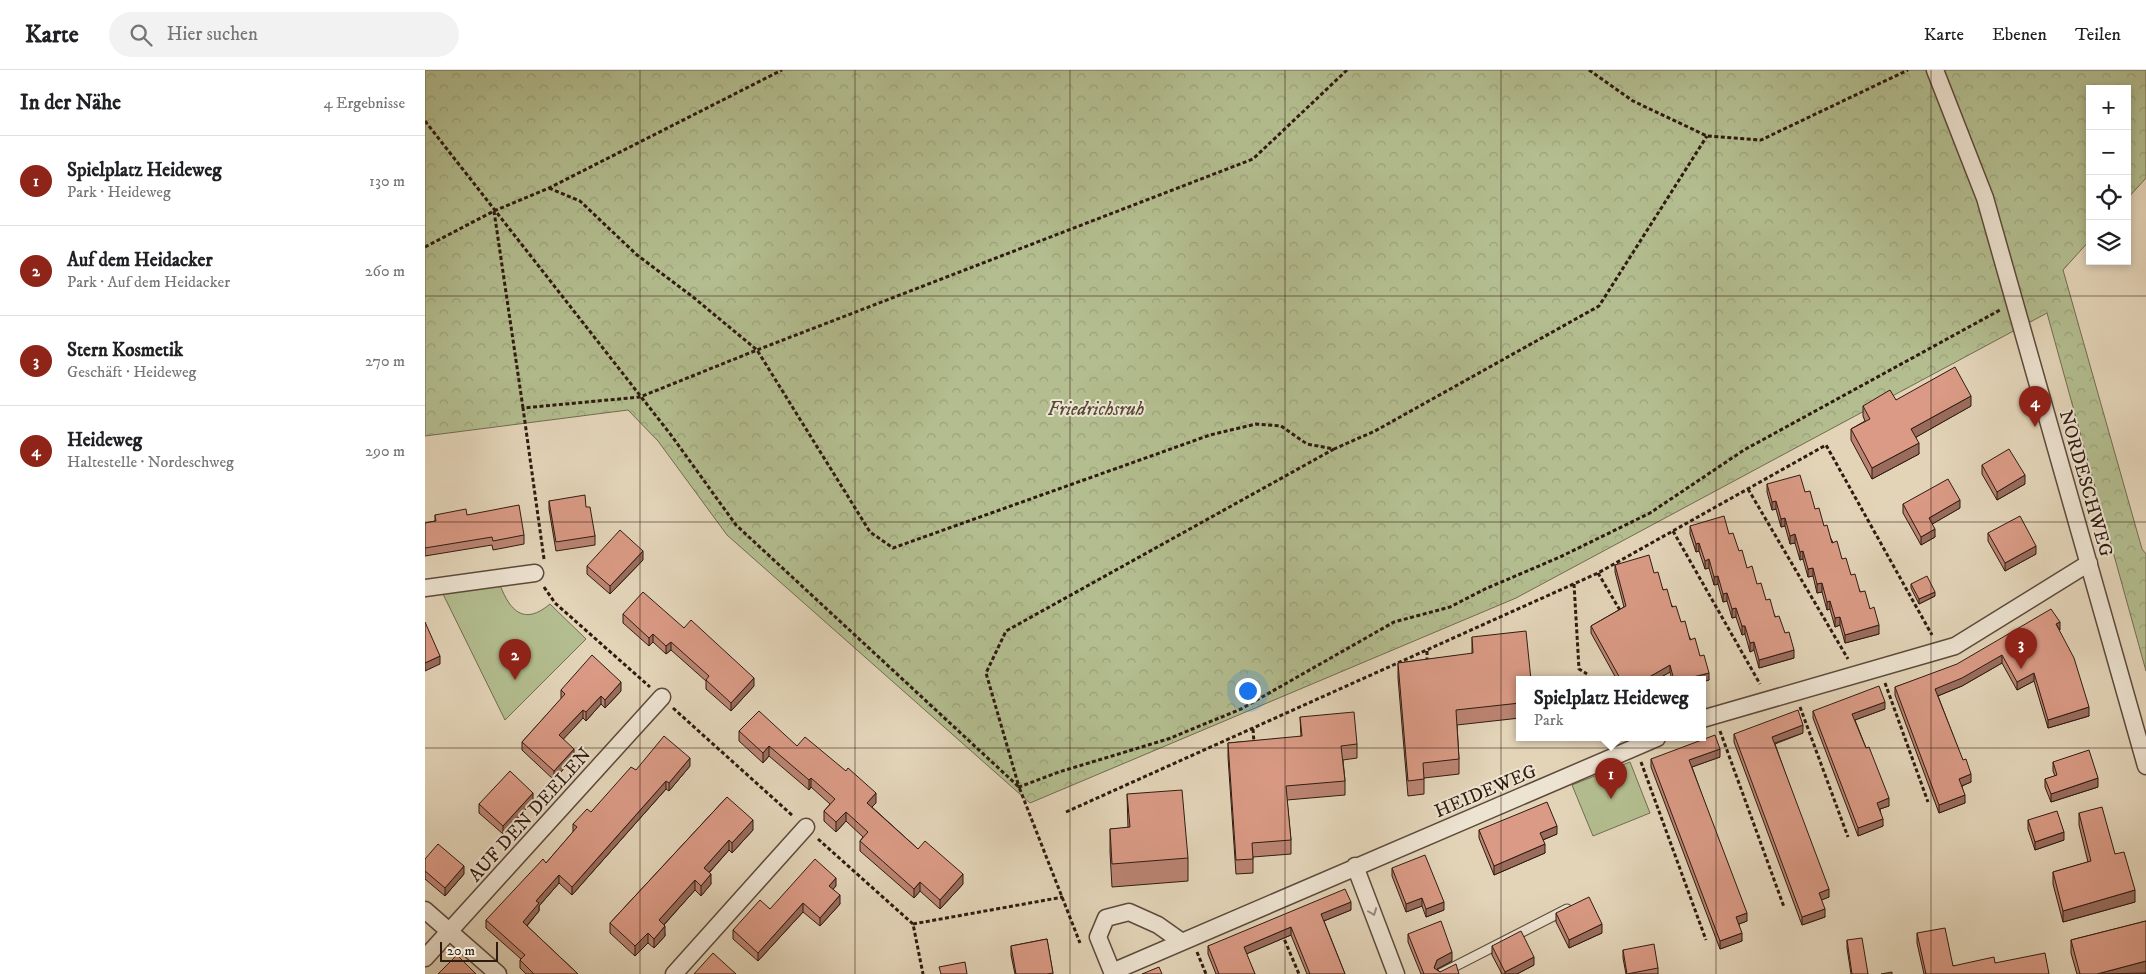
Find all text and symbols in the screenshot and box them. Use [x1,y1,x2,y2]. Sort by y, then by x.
search box [109,12,459,57]
text: Karte [25,20,79,50]
icon: search [127,21,155,49]
text: Hier suchen [167,23,258,46]
text: Karte [1924,24,1964,46]
text: Ebenen [1992,24,2047,46]
text: Teilen [2075,24,2121,46]
map controls [2086,85,2131,265]
button: + [2086,85,2131,130]
text: In der Nähe [20,90,121,116]
text: 4 Ergebnisse [323,93,405,113]
button: − [2086,130,2131,175]
text: Spielplatz Heideweg [67,159,222,182]
text: 1 [33,171,39,191]
text: 130 m [369,171,405,191]
button: locate [2086,175,2131,220]
text: Park · Heideweg [67,182,171,202]
button: layers [2086,220,2131,265]
text: Auf dem Heidacker [67,249,212,272]
text: 2 [32,261,40,281]
text: 260 m [365,261,405,281]
text: Park · Auf dem Heidacker [67,272,230,292]
text: Stern Kosmetik [67,339,183,362]
text: 3 [33,351,39,371]
text: 270 m [365,351,405,371]
text: Geschäft · Heideweg [67,362,196,382]
pin: 4 [2019,386,2051,427]
park label: Friedrichsruh [1048,398,1145,421]
street label: NORDESCHWEG [2054,407,2117,559]
text: Heideweg [67,429,142,452]
text: 4 [31,441,41,461]
text: 290 m [365,441,405,461]
text: Haltestelle · Nordeschweg [67,452,234,472]
pin: 3 [2005,628,2037,669]
pin: 2 [499,639,531,680]
popup [1516,676,1706,741]
your location [1235,678,1261,704]
text: Spielplatz Heideweg [1534,687,1688,710]
text: Park [1534,710,1564,730]
street label: AUF DEN DEELEN [464,743,596,887]
pin: 1 [1595,758,1627,799]
street label: HEIDEWEG [1431,760,1540,823]
one-way arrow [1367,907,1377,916]
scale bar [440,939,497,962]
text: 20 m [447,942,475,960]

